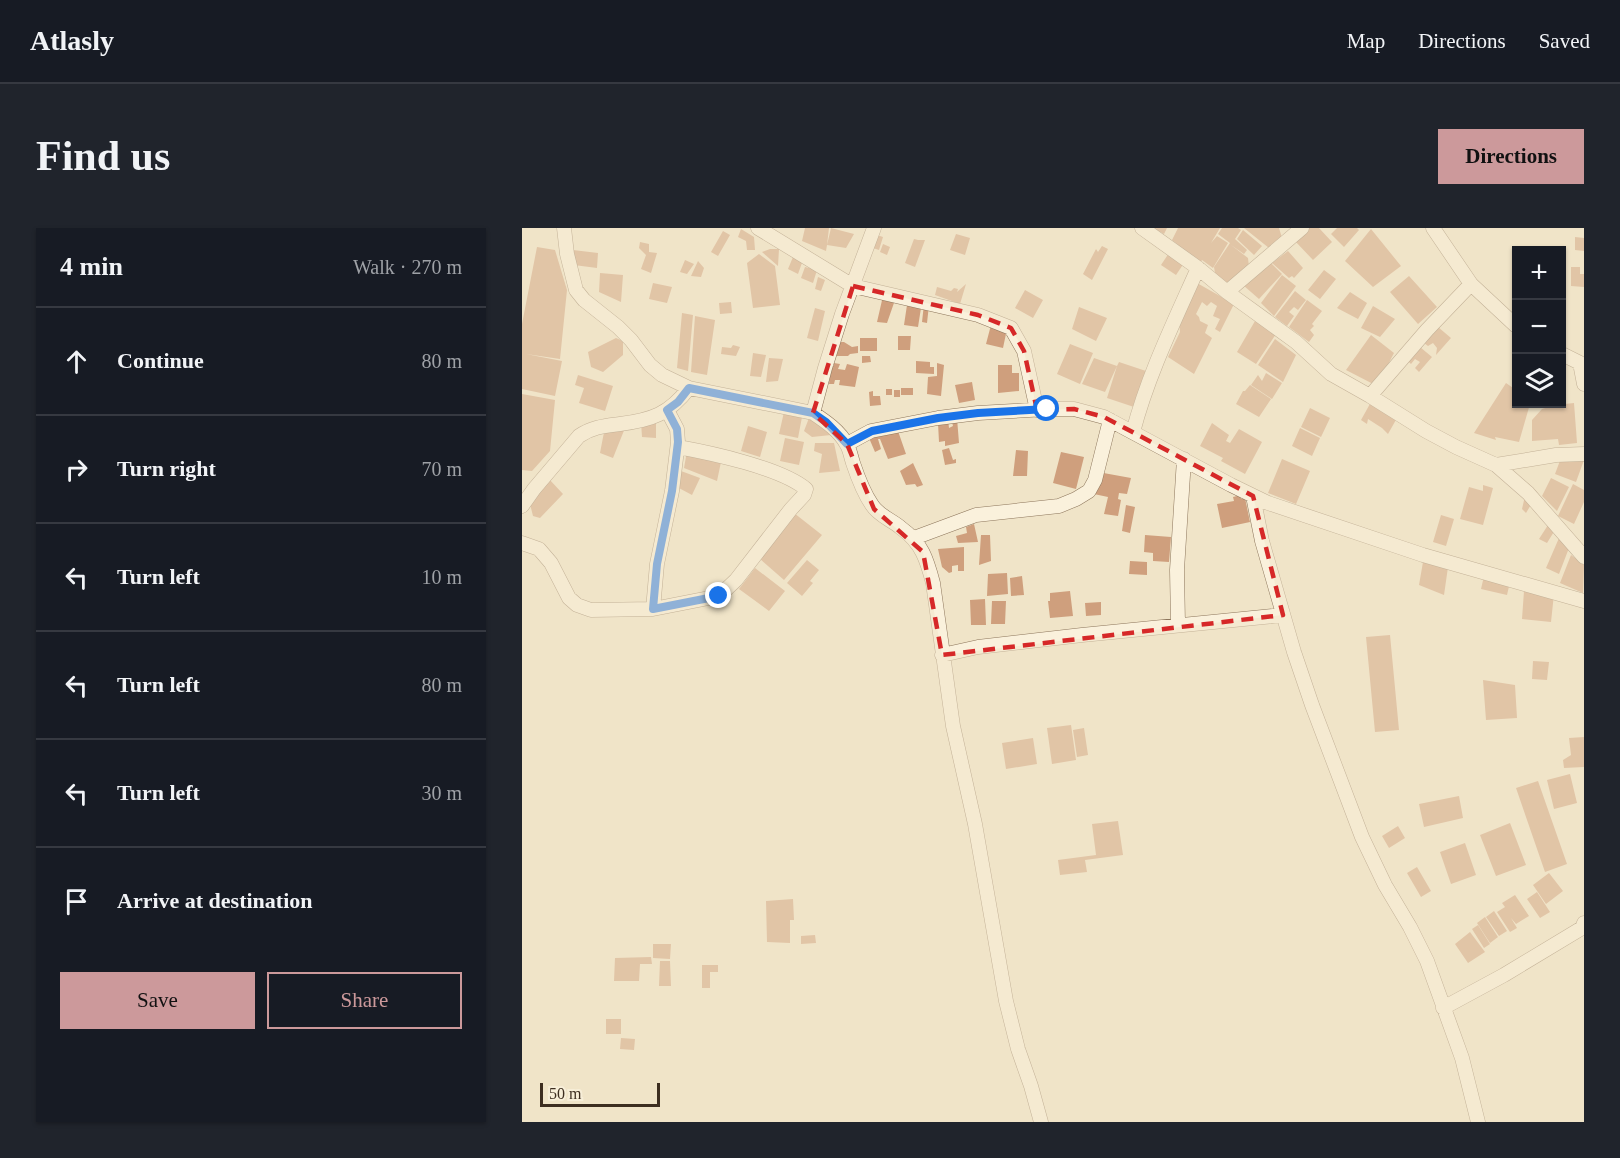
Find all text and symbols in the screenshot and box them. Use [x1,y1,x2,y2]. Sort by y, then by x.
text: Atlasly [30,25,114,56]
text: Map [1347,29,1385,53]
text: Directions [1418,29,1506,53]
text: Saved [1539,29,1590,53]
button: Directions [1438,129,1584,184]
text: Find us [36,133,170,179]
map controls [1512,246,1566,408]
button: + [1512,246,1566,300]
text: 4 min [60,252,123,281]
text: Walk · 270 m [353,256,462,278]
button: − [1512,300,1566,354]
icon: ahead [60,345,93,378]
text: Continue [117,348,204,373]
text: 80 m [421,350,462,372]
button: layers [1512,354,1566,408]
route start [1033,395,1059,421]
icon: right [60,453,93,486]
text: Turn right [117,456,216,481]
text: 70 m [421,458,462,480]
icon: left [60,561,93,594]
text: Turn left [117,564,200,589]
text: 10 m [421,566,462,588]
route end [705,582,731,608]
icon: left [60,669,93,702]
text: Turn left [117,672,200,697]
text: 80 m [421,674,462,696]
icon: left [60,777,93,810]
text: Turn left [117,780,200,805]
text: 30 m [421,782,462,804]
icon: arrive [60,885,93,918]
text: Arrive at destination [117,888,313,913]
button: Save [60,972,255,1029]
button: Share [267,972,462,1029]
scale bar [540,1080,660,1108]
text: 50 m [549,1085,581,1102]

